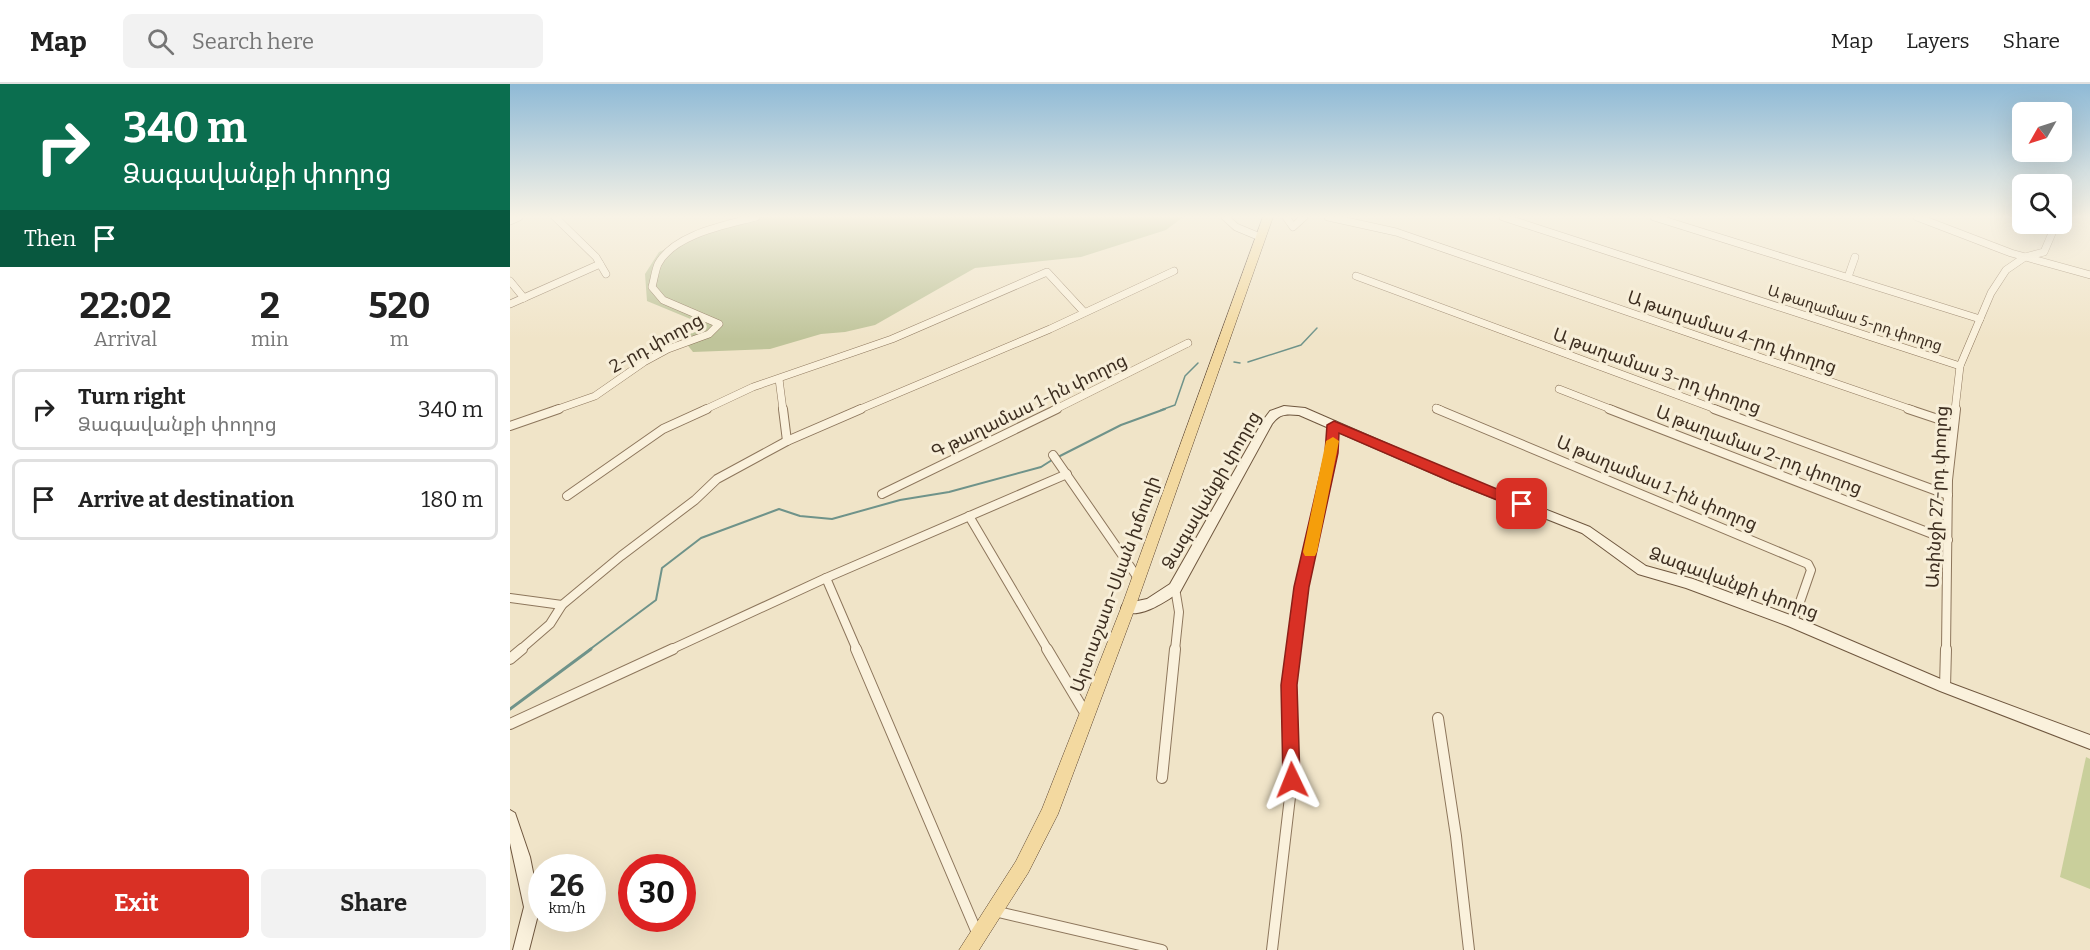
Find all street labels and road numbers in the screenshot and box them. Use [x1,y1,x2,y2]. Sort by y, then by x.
street label: Ա թաղամաս 5-րդ փողոց [1765,281,1945,355]
street label: Ա թաղամաս 4-րդ փողոց [1624,286,1840,378]
street label: 2-րդ փողոց [605,308,707,378]
street label: Ա թաղամաս 3-րդ փողոց [1550,323,1764,419]
street label: Գ թաղամաս 1-ին փողոց [928,349,1130,463]
street label: Ա թաղամաս 2-րդ փողոց [1653,400,1865,500]
street label: Առինջի 27-րդ փողոց [1921,405,1953,589]
street label: Ձագավանքի փողոց [1157,407,1265,573]
street label: Ա թաղամաս 1-ին փողոց [1553,431,1761,535]
street label: Արտաշատ-Սևան խճուղի [1066,473,1164,695]
street label: Ձագավանքի փողոց [1646,542,1822,624]

